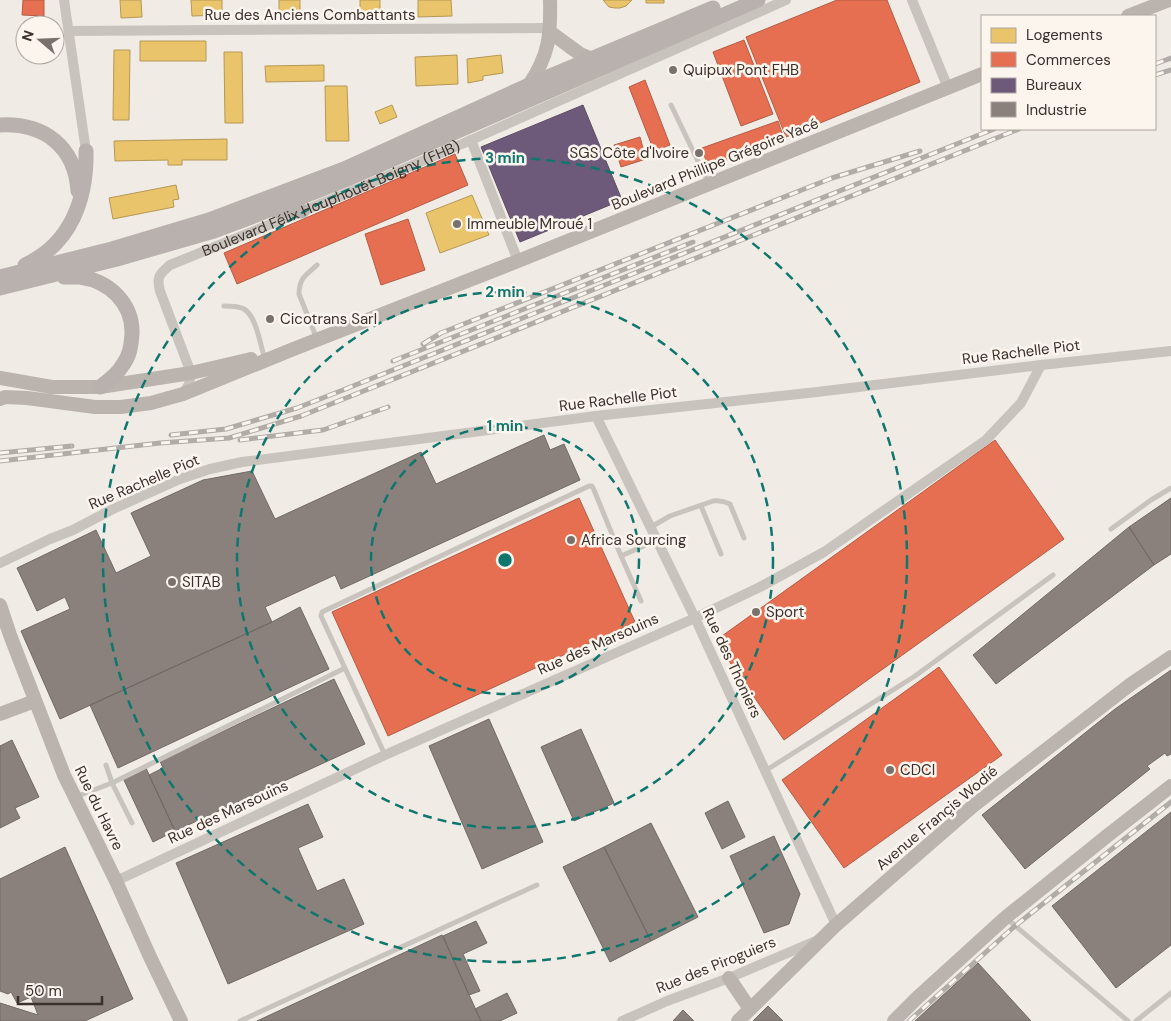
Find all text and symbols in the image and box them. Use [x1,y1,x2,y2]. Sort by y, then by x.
street label: Rue des Anciens Combattants [204,5,416,25]
north arrow [15,15,65,65]
legend [981,15,1156,130]
text: Logements [1026,25,1103,45]
text: N [18,28,38,44]
text: Commerces [1026,50,1111,70]
place label: Quipux Pont FHB [683,60,799,80]
marker: Quipux Pont FHB [667,64,679,76]
text: Bureaux [1026,75,1082,95]
text: Industrie [1026,100,1087,120]
street label: Boulevard Phillipe Grégoire Yacé [608,113,822,215]
street label: Boulevard Félix Houphouët Boigny (FHB) [199,136,463,261]
place label: SGS Côte d'Ivoire [570,143,689,163]
marker: SGS Côte d'Ivoire [693,147,705,159]
text: 3 min [485,148,525,168]
place label: Immeuble Mroué 1 [467,214,592,234]
marker: Immeuble Mroué 1 [451,218,463,230]
text: 2 min [485,282,525,302]
place label: Cicotrans Sarl [280,309,377,329]
marker: Cicotrans Sarl [264,313,276,325]
street label: Rue Rachelle Piot [961,335,1081,369]
street label: Rue Rachelle Piot [558,382,678,416]
text: 1 min [487,416,523,436]
street label: Rue Rachelle Piot [86,450,203,514]
place label: Africa Sourcing [581,530,686,550]
marker: Africa Sourcing [565,534,577,546]
centre of rings [496,551,514,569]
place label: SITAB [182,572,220,592]
marker: SITAB [166,576,178,588]
place label: Sport [766,602,805,622]
street label: Rue des Thoniers [698,605,766,721]
marker: Sport [750,606,762,618]
street label: Rue des Marsouins [534,608,662,680]
place label: CDCI [900,760,935,780]
street label: Avenue Françis Wodié [872,761,1002,875]
street label: Rue du Havre [70,762,128,854]
marker: CDCI [884,764,896,776]
street label: Rue des Marsouins [165,775,291,849]
street label: Rue des Piroguiers [653,932,779,998]
scale bar [18,974,101,1006]
text: 50 m [25,981,62,1001]

